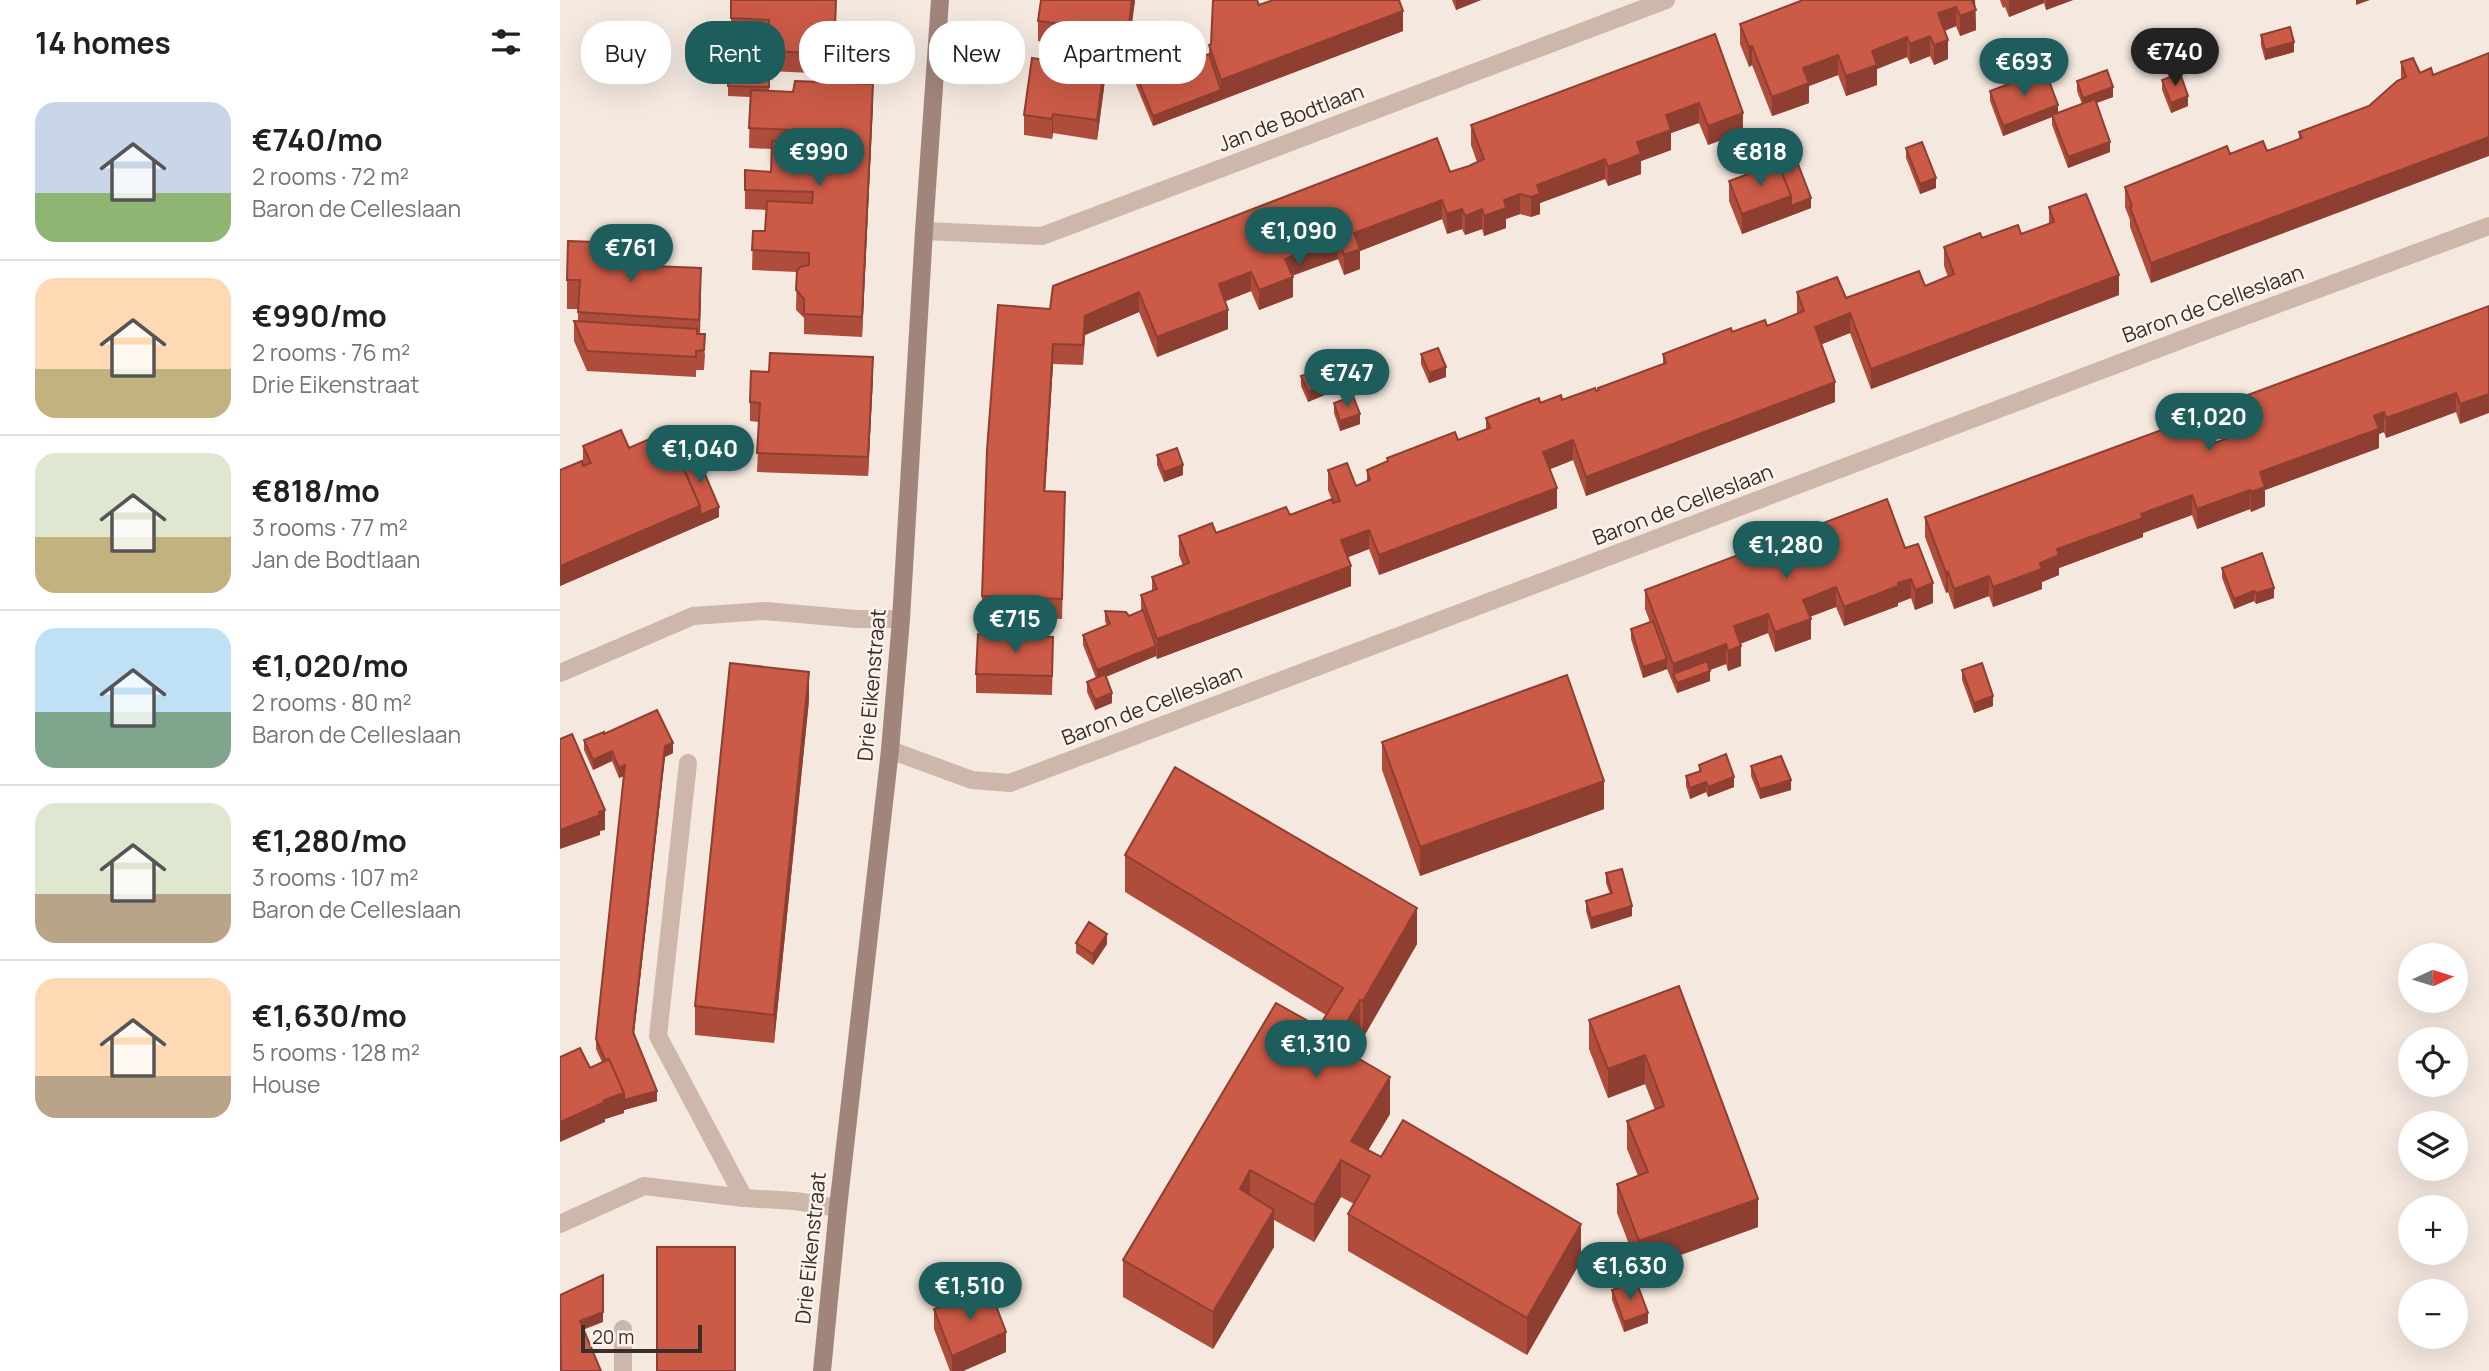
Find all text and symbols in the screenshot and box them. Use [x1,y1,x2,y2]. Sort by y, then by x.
chip: Buy [581,21,671,84]
chip: Rent [685,21,785,84]
chip: Filters [799,21,915,84]
chip: New [929,21,1025,84]
chip: Apartment [1039,21,1206,84]
text: 14 homes [35,22,171,63]
icon: filters [487,23,525,61]
pin: €740 [2134,28,2216,88]
text: €740 [2147,35,2203,67]
pin: €693 [1983,38,2065,98]
text: €693 [1995,45,2053,77]
street label: Jan de Bodtlaan [1214,76,1367,158]
text: €740/mo [252,119,383,160]
pin: €990 [778,128,860,188]
pin: €818 [1719,128,1801,188]
icon: home [91,130,175,214]
text: €990 [789,135,849,167]
text: €818 [1733,135,1787,167]
text: 2 rooms · 72 m² [252,160,409,192]
text: Baron de Celleslaan [252,192,461,224]
pin: €1,090 [1242,208,1356,267]
text: €1,090 [1261,214,1337,246]
pin: €761 [590,224,672,284]
text: €761 [605,231,657,263]
street label: Baron de Celleslaan [2118,257,2307,349]
text: €990/mo [252,295,387,336]
icon: home [91,306,175,390]
text: 2 rooms · 76 m² [252,336,410,368]
pin: €747 [1306,350,1388,409]
text: €747 [1320,356,1374,388]
text: Drie Eikenstraat [252,368,419,400]
pin: €1,020 [2152,393,2266,453]
text: €1,020 [2171,400,2247,432]
pin: €1,040 [643,426,757,485]
text: €1,040 [662,432,738,464]
street label: Baron de Celleslaan [1588,457,1777,551]
text: €818/mo [252,470,380,511]
icon: home [91,481,175,565]
text: 3 rooms · 77 m² [252,511,408,543]
pin: €1,280 [1729,522,1843,581]
text: €1,280 [1749,528,1823,560]
text: Jan de Bodtlaan [252,543,421,575]
pin: €715 [974,596,1056,655]
text: €715 [989,602,1041,634]
street label: Drie Eikenstraat [850,608,892,762]
text: €1,020/mo [252,645,408,686]
icon: home [91,656,175,740]
street label: Baron de Celleslaan [1057,657,1246,751]
text: 2 rooms · 80 m² [252,686,412,718]
text: Baron de Celleslaan [252,718,461,750]
text: €1,280/mo [252,820,407,861]
icon: home [91,831,175,915]
text: 3 rooms · 107 m² [252,861,418,893]
text: Baron de Celleslaan [252,893,461,925]
north arrow [2398,943,2468,1013]
map controls [2398,943,2468,1349]
text: €1,630/mo [252,995,407,1036]
icon: home [91,1006,175,1090]
pin: €1,310 [1259,1020,1373,1080]
text: €1,310 [1281,1027,1351,1059]
button: locate [2398,1027,2468,1097]
text: 5 rooms · 128 m² [252,1036,420,1068]
text: House [252,1068,321,1100]
button: layers [2398,1111,2468,1181]
street label: Drie Eikenstraat [788,1170,832,1325]
button: + [2398,1195,2468,1265]
pin: €1,630 [1573,1242,1687,1302]
text: €1,630 [1593,1249,1667,1281]
pin: €1,510 [913,1262,1027,1322]
text: €1,510 [935,1269,1005,1301]
button: − [2398,1279,2468,1349]
scale bar [581,1322,702,1354]
text: 20 m [592,1324,634,1350]

